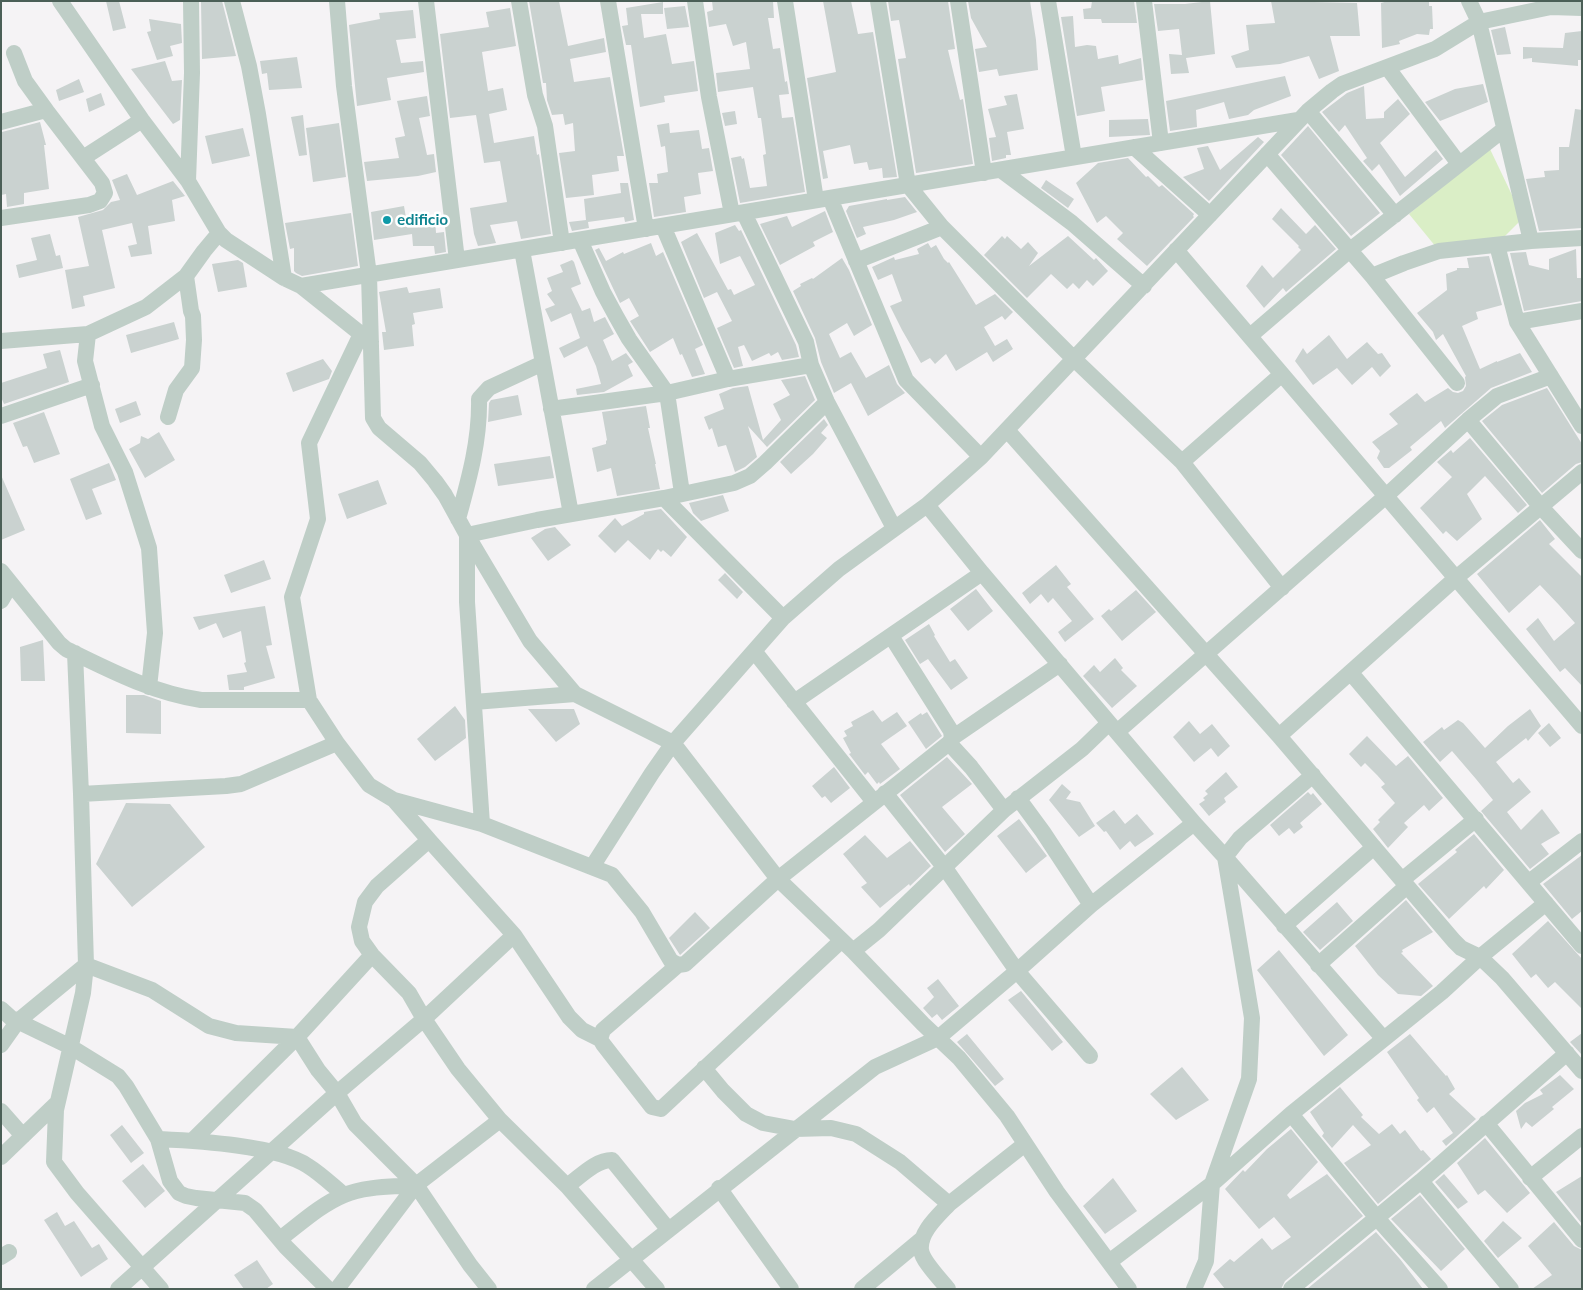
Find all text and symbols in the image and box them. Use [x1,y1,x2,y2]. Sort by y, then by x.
place label: edificio [397,211,448,229]
marker: edificio [381,214,393,226]

